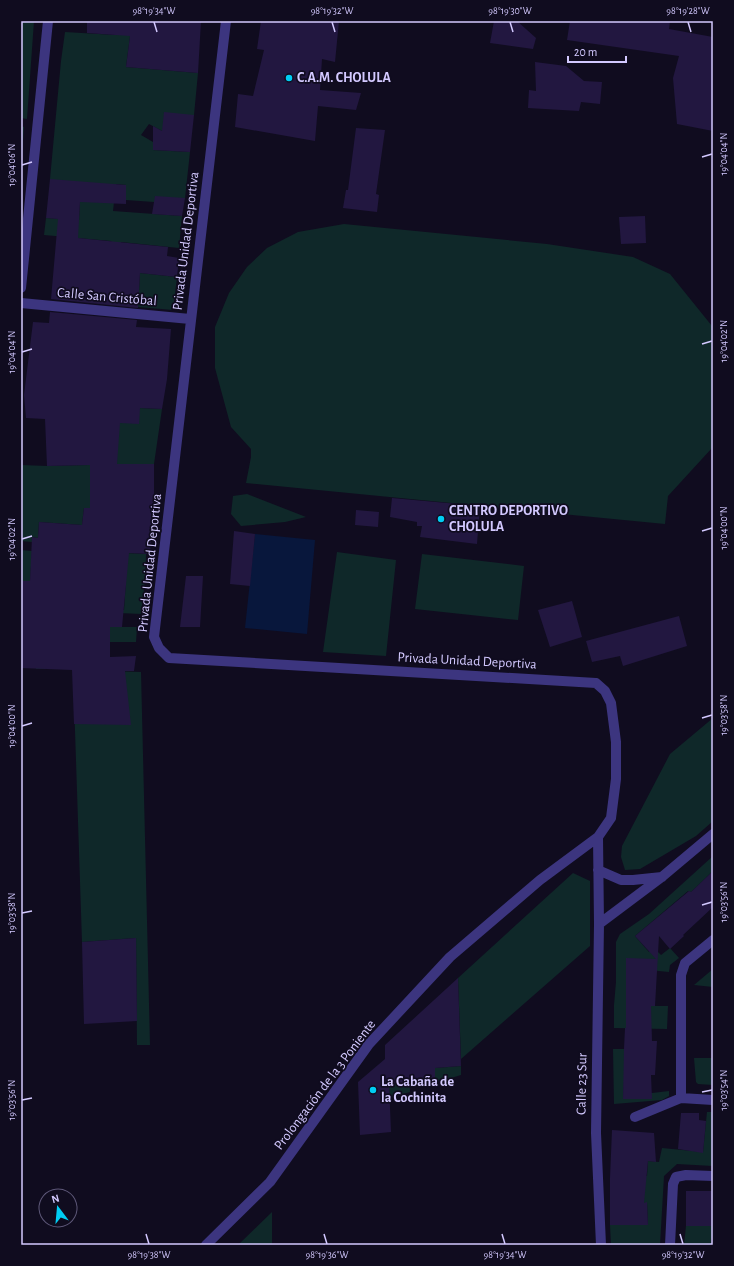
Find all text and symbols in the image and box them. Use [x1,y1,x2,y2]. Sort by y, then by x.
text: 98°19'34"W [133,6,176,16]
text: 98°19'32"W [311,6,353,16]
text: 98°19'30"W [488,6,532,16]
text: 98°19'28"W [666,6,710,16]
scale bar [568,38,626,64]
text: 20 m [574,46,597,58]
place label: C.A.M. CHOLULA [297,71,391,85]
marker: C.A.M. CHOLULA [284,73,294,83]
text: 19°04'04"N [719,133,729,175]
text: 19°04'06"N [7,144,17,186]
street label: Privada Unidad Deportiva [171,170,202,311]
street label: Calle San Cristóbal [57,286,157,308]
text: 19°04'02"N [719,320,729,362]
text: 19°04'04"N [7,331,17,373]
street label: Privada Unidad Deportiva [136,492,164,633]
place label: CENTRO DEPORTIVO CHOLULA [449,504,568,534]
text: 19°04'00"N [719,506,729,550]
marker: CENTRO DEPORTIVO CHOLULA [436,514,446,524]
text: 19°04'02"N [7,518,17,560]
street label: Privada Unidad Deportiva [397,650,538,672]
text: 19°03'58"N [719,695,729,735]
text: 19°04'00"N [7,704,17,748]
text: 19°03'56"N [719,882,729,922]
text: 19°03'58"N [7,893,17,933]
street label: Prolongación de la 3 Poniente [272,1017,378,1153]
street label: Calle 23 Sur [574,1052,590,1115]
text: 19°03'54"N [719,1070,729,1110]
place label: La Cabaña de la Cochinita [381,1075,454,1105]
text: 19°03'56"N [7,1080,17,1120]
marker: La Cabaña de la Cochinita [368,1085,378,1095]
north arrow [38,1188,78,1228]
text: N [50,1193,61,1205]
text: 98°19'38"W [128,1250,171,1260]
text: 98°19'36"W [306,1250,348,1260]
text: 98°19'34"W [484,1250,527,1260]
text: 98°19'32"W [662,1250,704,1260]

